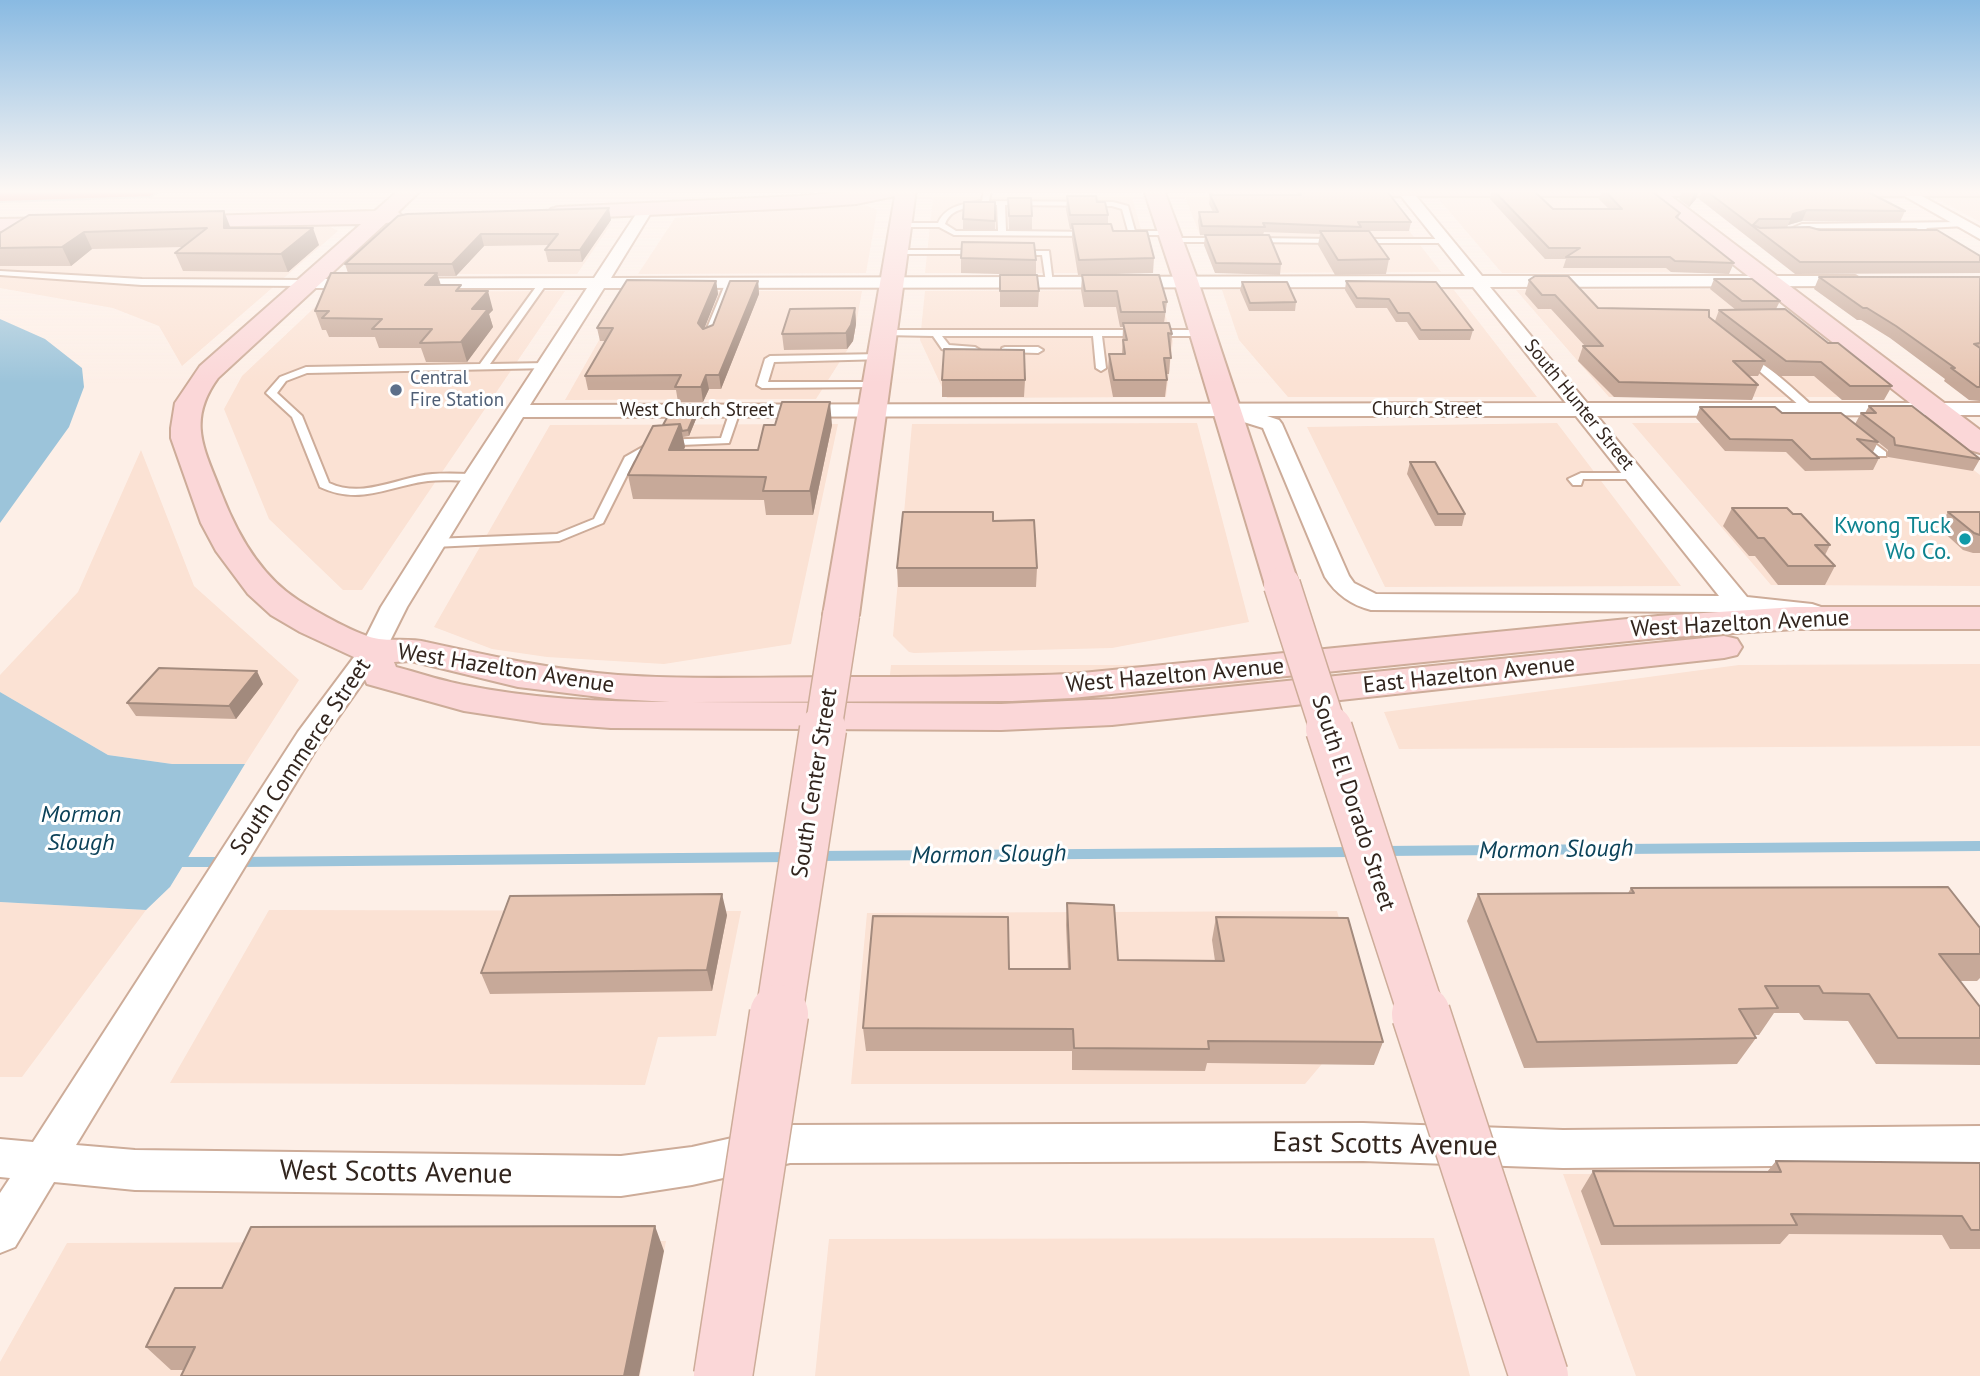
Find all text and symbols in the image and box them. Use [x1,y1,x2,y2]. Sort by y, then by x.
street label: South Hunter Street [1519,335,1639,475]
place label: Central Fire Station [410,368,504,412]
marker: Central Fire Station [388,382,404,398]
street label: Church Street [1372,399,1482,421]
street label: West Church Street [620,400,774,422]
place label: Kwong Tuck Wo Co. [1834,512,1951,566]
marker: Kwong Tuck Wo Co. [1957,531,1973,547]
street label: West Hazelton Avenue [1630,604,1850,644]
street label: West Hazelton Avenue [396,638,616,700]
street label: East Hazelton Avenue [1362,650,1576,700]
street label: South Commerce Street [225,653,377,861]
street label: West Hazelton Avenue [1065,653,1285,699]
street label: South Center Street [786,686,844,880]
street label: South El Dorado Street [1305,692,1401,914]
water label: Mormon Slough [41,801,121,857]
water label: Mormon Slough [1478,834,1634,866]
water label: Mormon Slough [911,839,1067,871]
street label: East Scotts Avenue [1272,1126,1498,1164]
street label: West Scotts Avenue [279,1154,513,1192]

